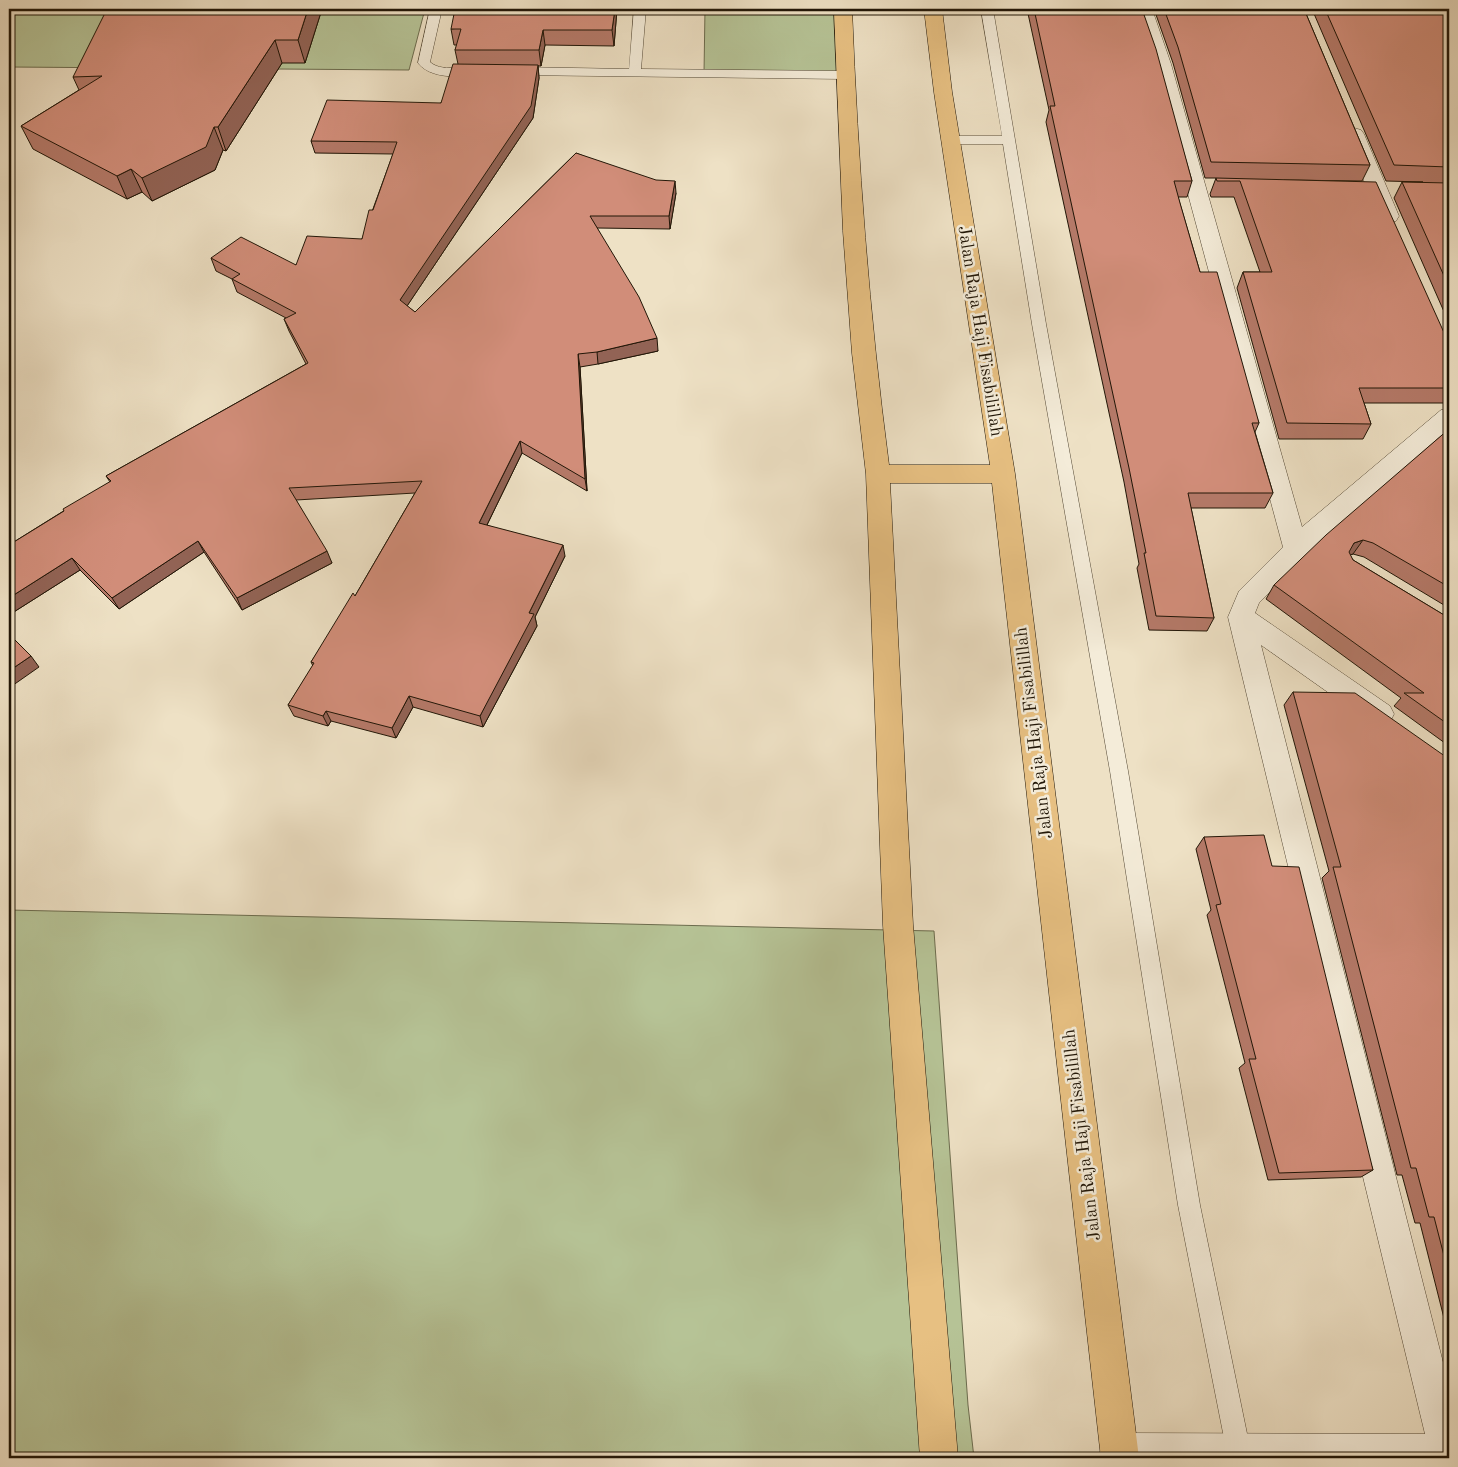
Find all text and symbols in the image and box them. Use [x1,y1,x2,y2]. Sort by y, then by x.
street label: Jalan Raja Haji Fisabilillah [954,224,1006,438]
street label: Jalan Raja Haji Fisabilillah [1012,626,1056,840]
street label: Jalan Raja Haji Fisabilillah [1060,1028,1104,1242]

